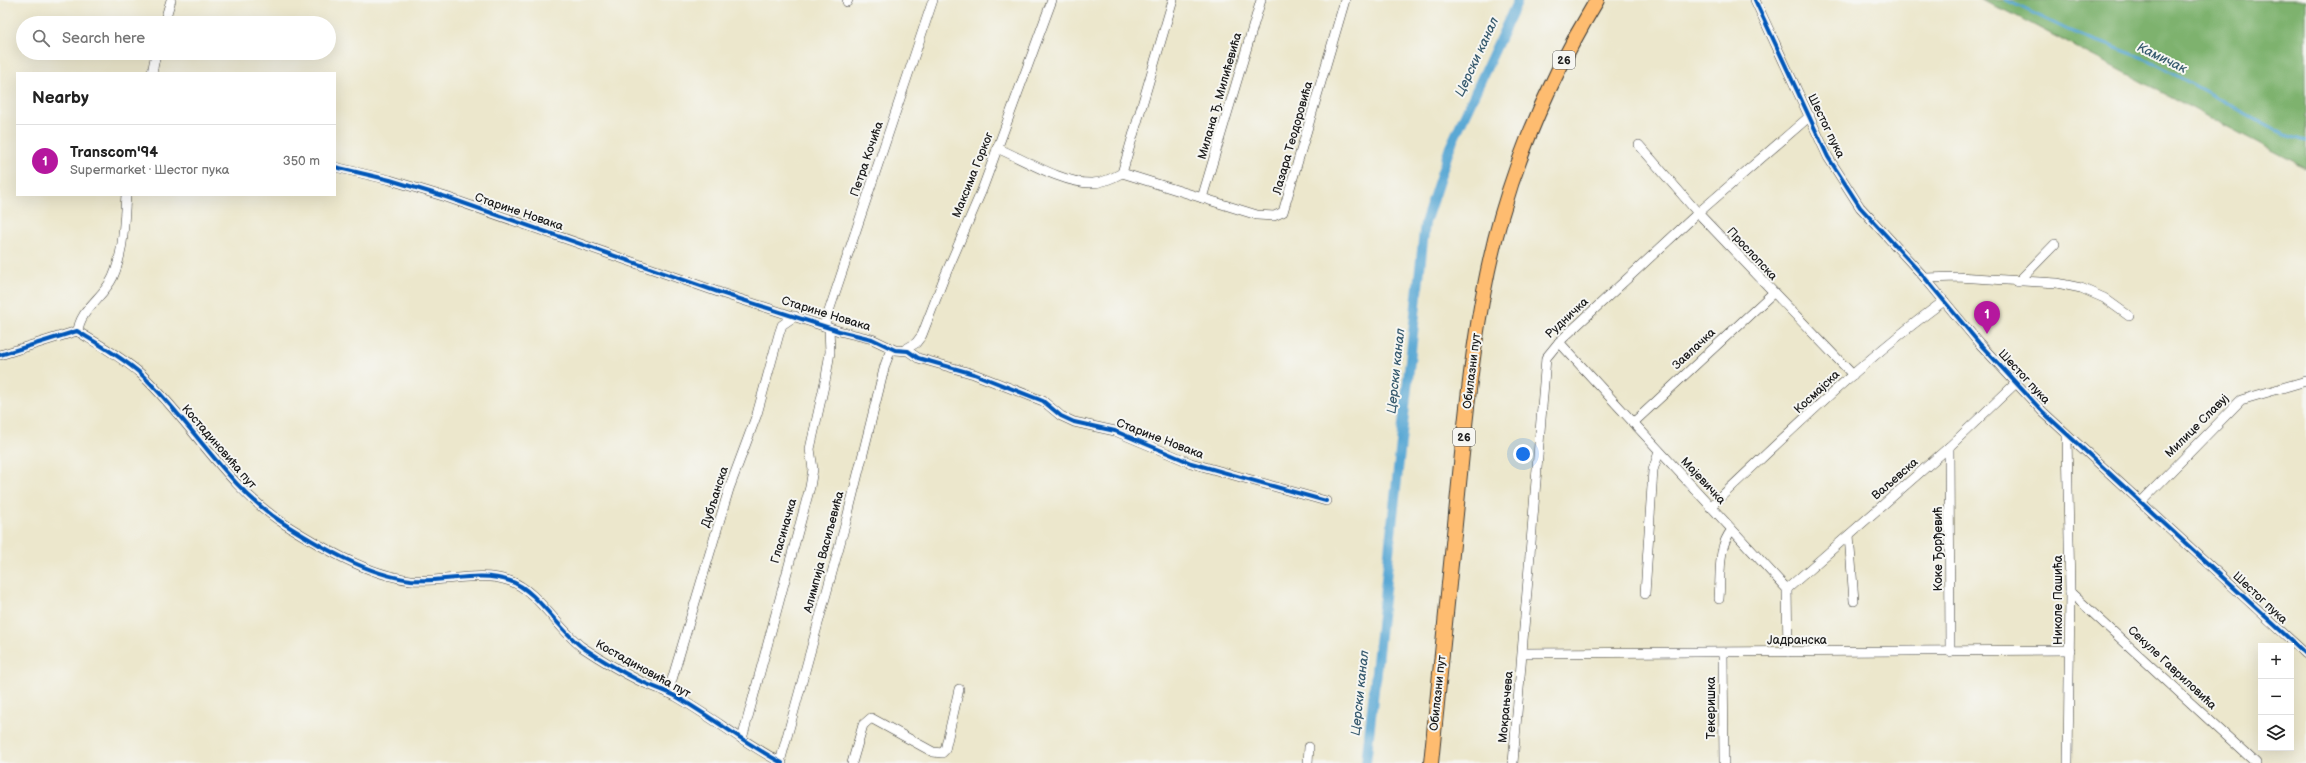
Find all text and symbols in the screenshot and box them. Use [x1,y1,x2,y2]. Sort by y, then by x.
water label: Церски канал [1452,14,1503,99]
search box [16,16,336,60]
icon: search [30,27,52,49]
text: Search here [62,29,145,48]
street label: Милана Ђ. Милићевића [1195,31,1245,161]
water label: Камичак [2135,39,2190,77]
road number: 26 [1553,51,1575,69]
street label: Лазара Теодоровића [1269,80,1316,197]
text: Nearby [32,88,89,108]
street label: Шестог пука [1804,91,1848,161]
street label: Петра Кочића [847,120,887,198]
street label: Максима Горког [949,130,997,220]
text: Transcom'94 [70,143,158,162]
text: 1 [42,153,48,169]
text: 350 m [283,153,320,169]
text: Supermarket · Шестог пука [70,162,229,178]
street label: Старине Новака [473,190,565,234]
street label: Прослопска [1724,224,1780,284]
street label: Старине Новака [780,293,872,335]
street label: Рудничка [1542,294,1592,342]
pin: 1 [1974,301,2000,334]
street label: Завлачка [1669,325,1719,373]
water label: Церски канал [1384,327,1408,414]
street label: Обилазни пут [1460,332,1484,410]
street label: Шестог пука [1995,346,2053,408]
street label: Космајска [1791,367,1843,417]
street label: Милице Славуј [2162,391,2232,461]
street label: Костадиновића пут [178,402,260,493]
street label: Старине Новака [1114,415,1206,463]
road number: 26 [1453,428,1475,446]
your location [1513,444,1533,464]
street label: Мајевичка [1677,454,1729,508]
street label: Ваљевска [1869,455,1921,503]
street label: Дубљанска [698,464,732,530]
street label: Алимпија Васиљевића [800,490,847,615]
street label: Гласиначка [768,497,800,565]
street label: Коке Ђорђевић [1931,507,1946,591]
street label: Николе Пашића [2051,555,2066,645]
street label: Шестог пука [2229,569,2291,627]
street label: Секуле Гавриловића [2124,623,2220,713]
street label: Јадранска [1767,633,1827,648]
street label: Костадиновића пут [593,637,694,702]
map controls [2258,643,2294,751]
button: + [2258,643,2294,679]
water label: Церски канал [1348,649,1372,736]
street label: Обилазни пут [1427,654,1449,732]
street label: Мокрањчева [1495,670,1517,744]
street label: Текеришка [1704,677,1719,739]
button: − [2258,679,2294,715]
button: layers [2258,715,2294,751]

